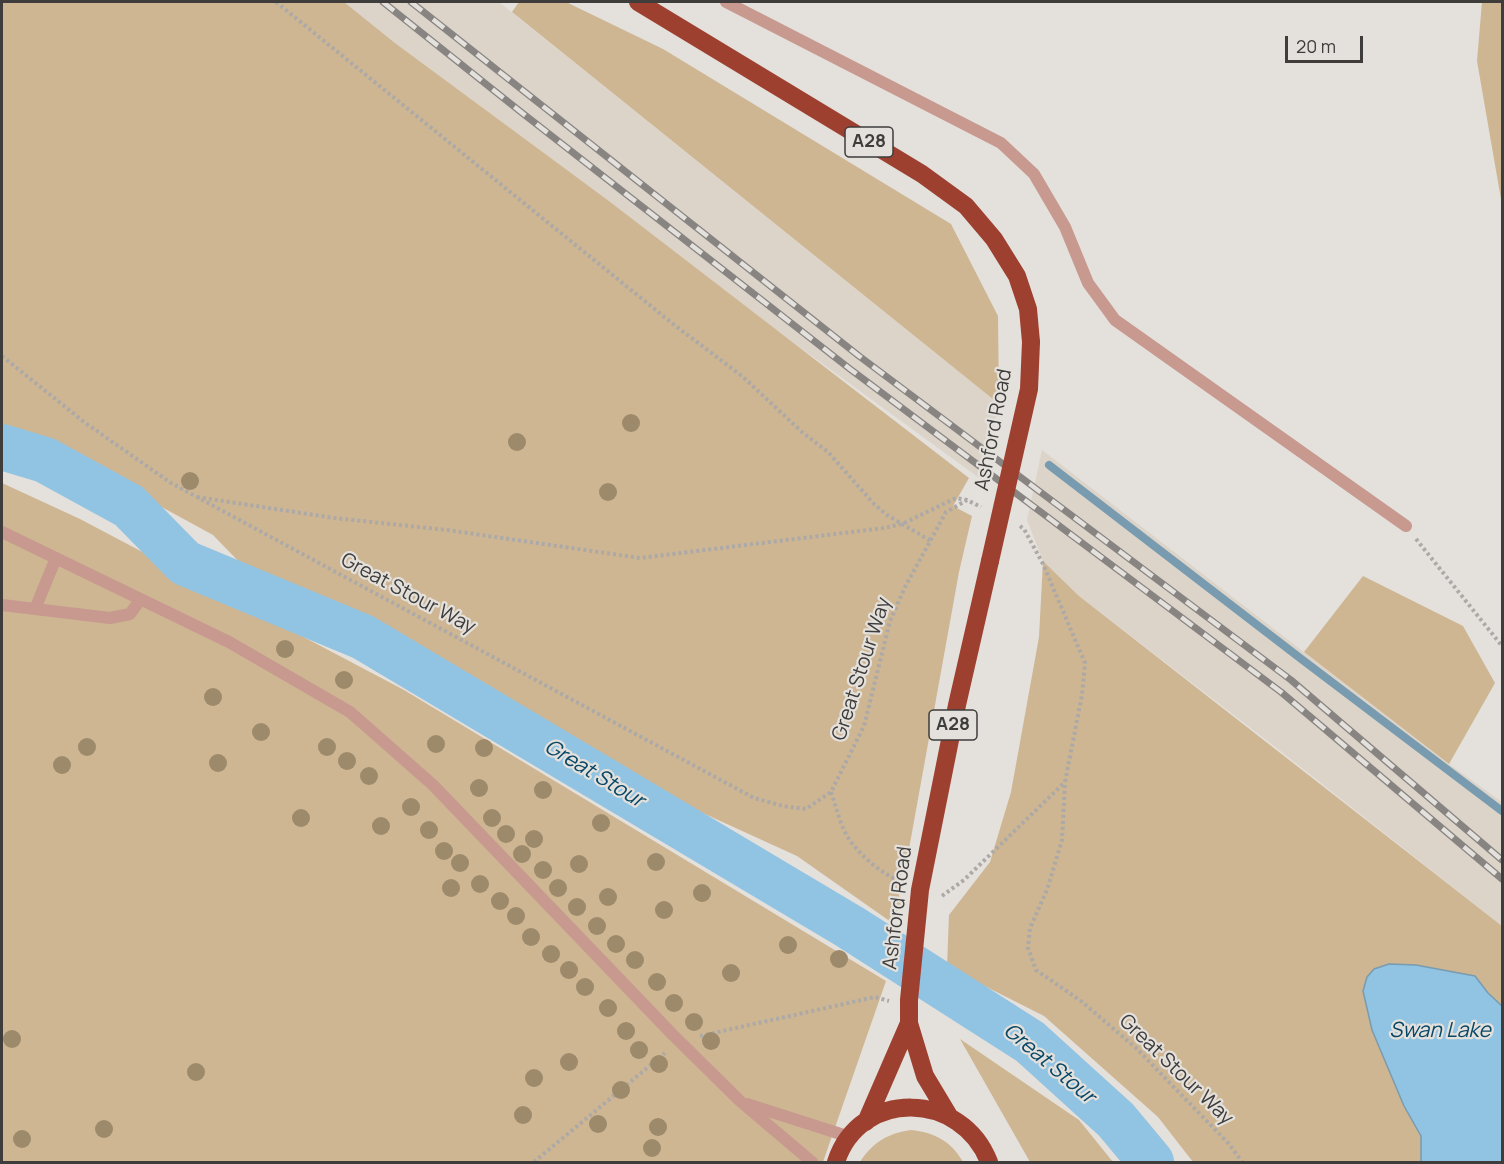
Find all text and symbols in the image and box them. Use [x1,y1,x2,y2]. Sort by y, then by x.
scale bar [1288,24,1366,62]
text: 20 m [1296,34,1336,58]
road number: A28 [845,127,893,157]
street label: Ashford Road [970,367,1018,493]
street label: Great Stour Way [336,548,480,640]
street label: Great Stour Way [827,594,897,744]
road number: A28 [929,710,977,740]
water label: Great Stour [540,734,648,814]
street label: Ashford Road [879,845,917,971]
street label: Great Stour Way [1114,1009,1238,1131]
water label: Great Stour [998,1018,1100,1110]
water label: Swan Lake [1389,1018,1491,1044]

